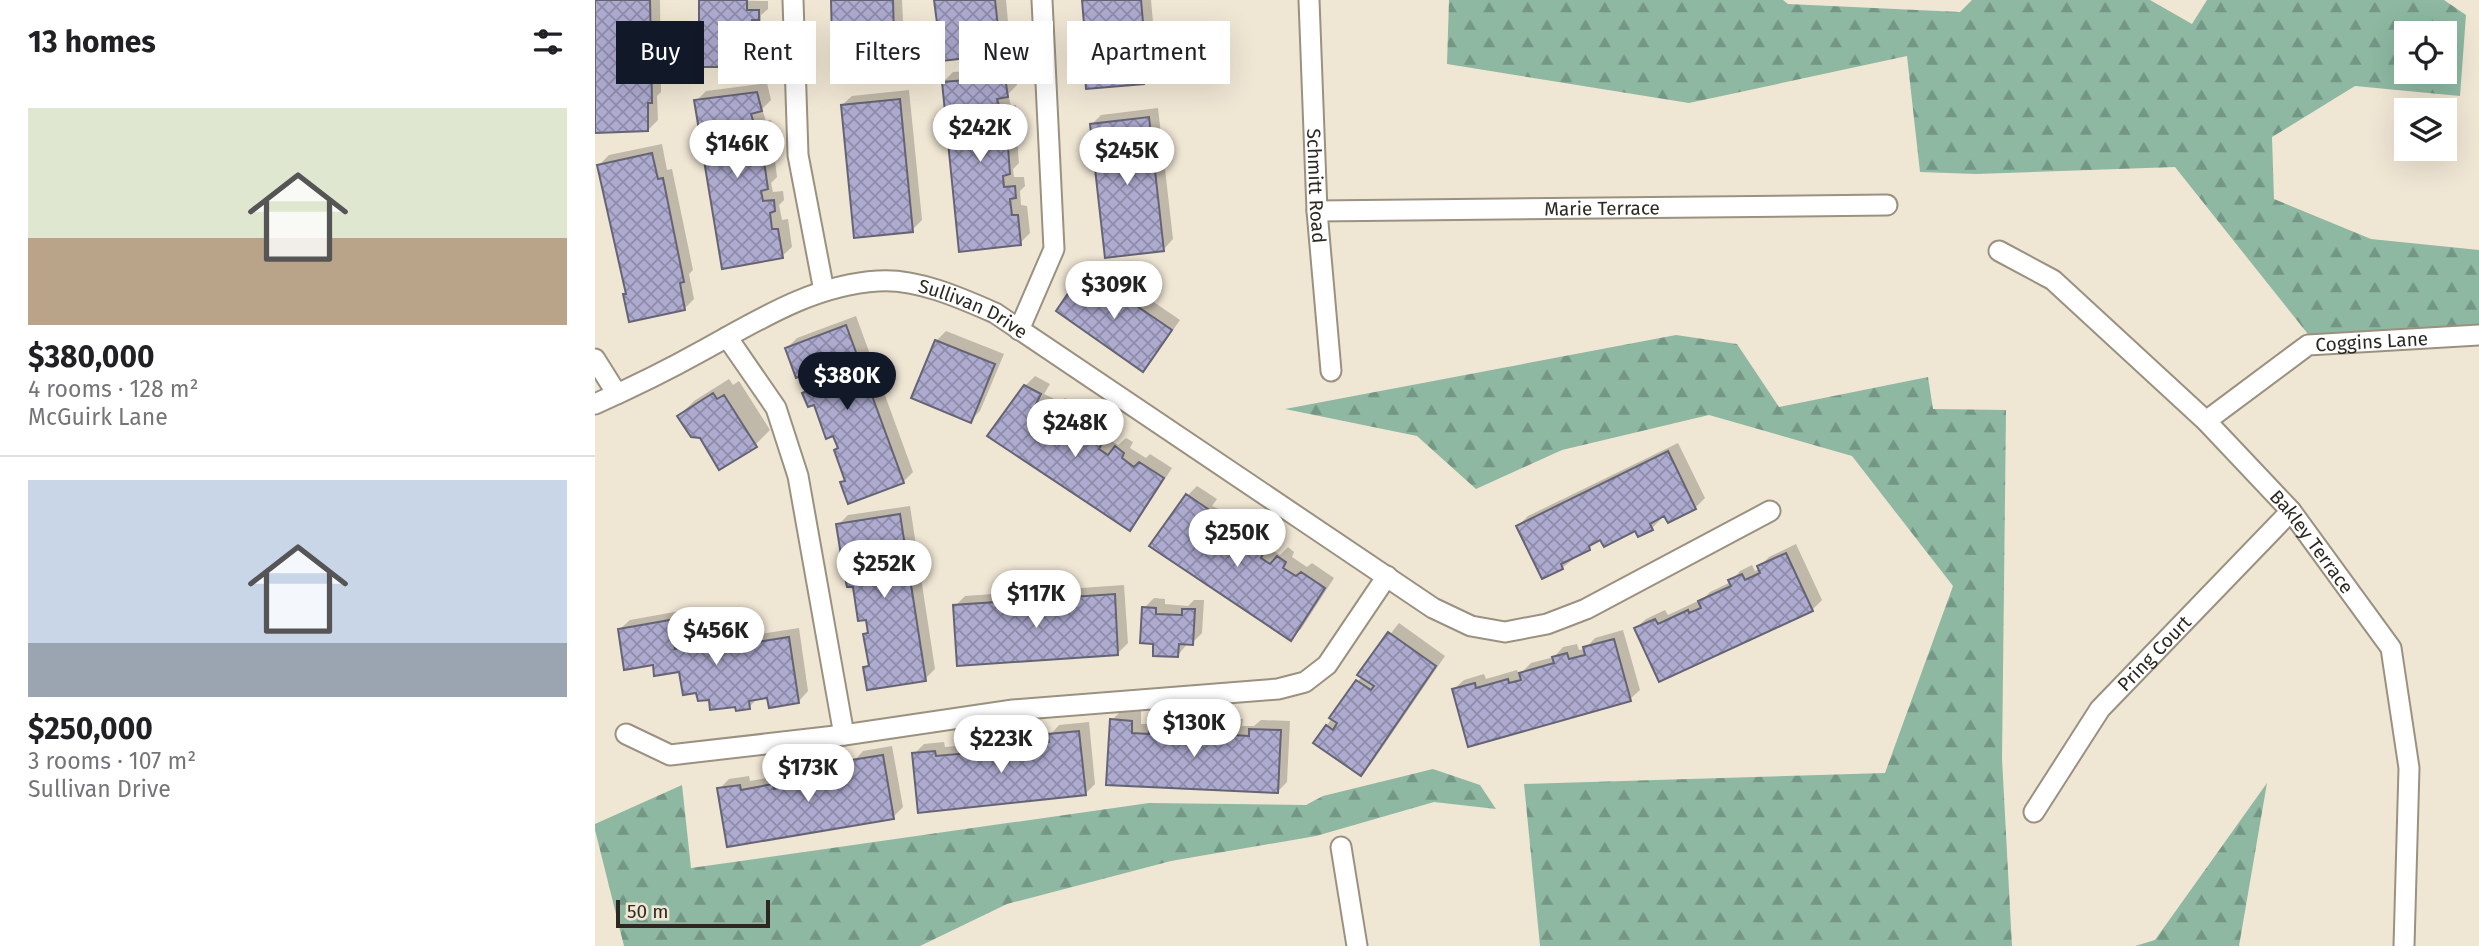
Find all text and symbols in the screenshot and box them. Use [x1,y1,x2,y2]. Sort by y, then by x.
chip: Buy [616,21,704,84]
chip: Rent [718,21,816,84]
chip: Filters [830,21,945,84]
chip: New [959,21,1053,84]
chip: Apartment [1067,21,1230,84]
map controls [2394,21,2457,161]
button: locate [2394,21,2457,84]
icon: filters [529,23,567,61]
text: 13 homes [28,24,156,60]
button: layers [2394,98,2457,161]
pin: $242K [931,104,1029,164]
text: $242K [949,113,1011,141]
pin: $146K [688,120,786,180]
pin: $245K [1078,128,1176,187]
street label: Schmitt Road [1302,128,1331,244]
text: $146K [706,129,769,157]
text: $245K [1095,136,1159,164]
icon: home [235,154,361,280]
street label: Marie Terrace [1544,196,1660,220]
pin: $309K [1065,262,1163,321]
text: $309K [1081,270,1147,298]
street label: Sullivan Drive [916,274,1032,343]
street label: Coggins Lane [2315,327,2429,356]
text: $380,000 [28,339,154,375]
pin: $380K [798,352,896,412]
text: $380K [814,361,880,389]
text: 4 rooms · 128 m² [28,375,198,403]
pin: $248K [1026,400,1124,459]
text: McGuirk Lane [28,403,168,431]
text: $248K [1043,408,1107,436]
street label: Bakley Terrace [2265,485,2359,598]
pin: $250K [1188,510,1286,569]
text: $250K [1205,518,1269,546]
icon: home [235,526,361,652]
pin: $252K [835,540,933,600]
text: $252K [853,549,915,577]
pin: $117K [987,570,1085,630]
text: $117K [1007,579,1065,607]
pin: $456K [667,608,765,667]
street label: Pring Court [2112,610,2196,696]
text: $456K [683,616,749,644]
pin: $130K [1145,700,1243,759]
text: $130K [1163,708,1225,736]
text: $250,000 [28,711,153,747]
pin: $223K [952,716,1050,775]
text: $223K [970,724,1032,752]
pin: $173K [759,744,857,804]
text: 3 rooms · 107 m² [28,747,196,775]
text: $173K [778,753,838,781]
text: Sullivan Drive [28,775,171,803]
scale bar [616,897,770,929]
text: 50 m [627,900,668,923]

